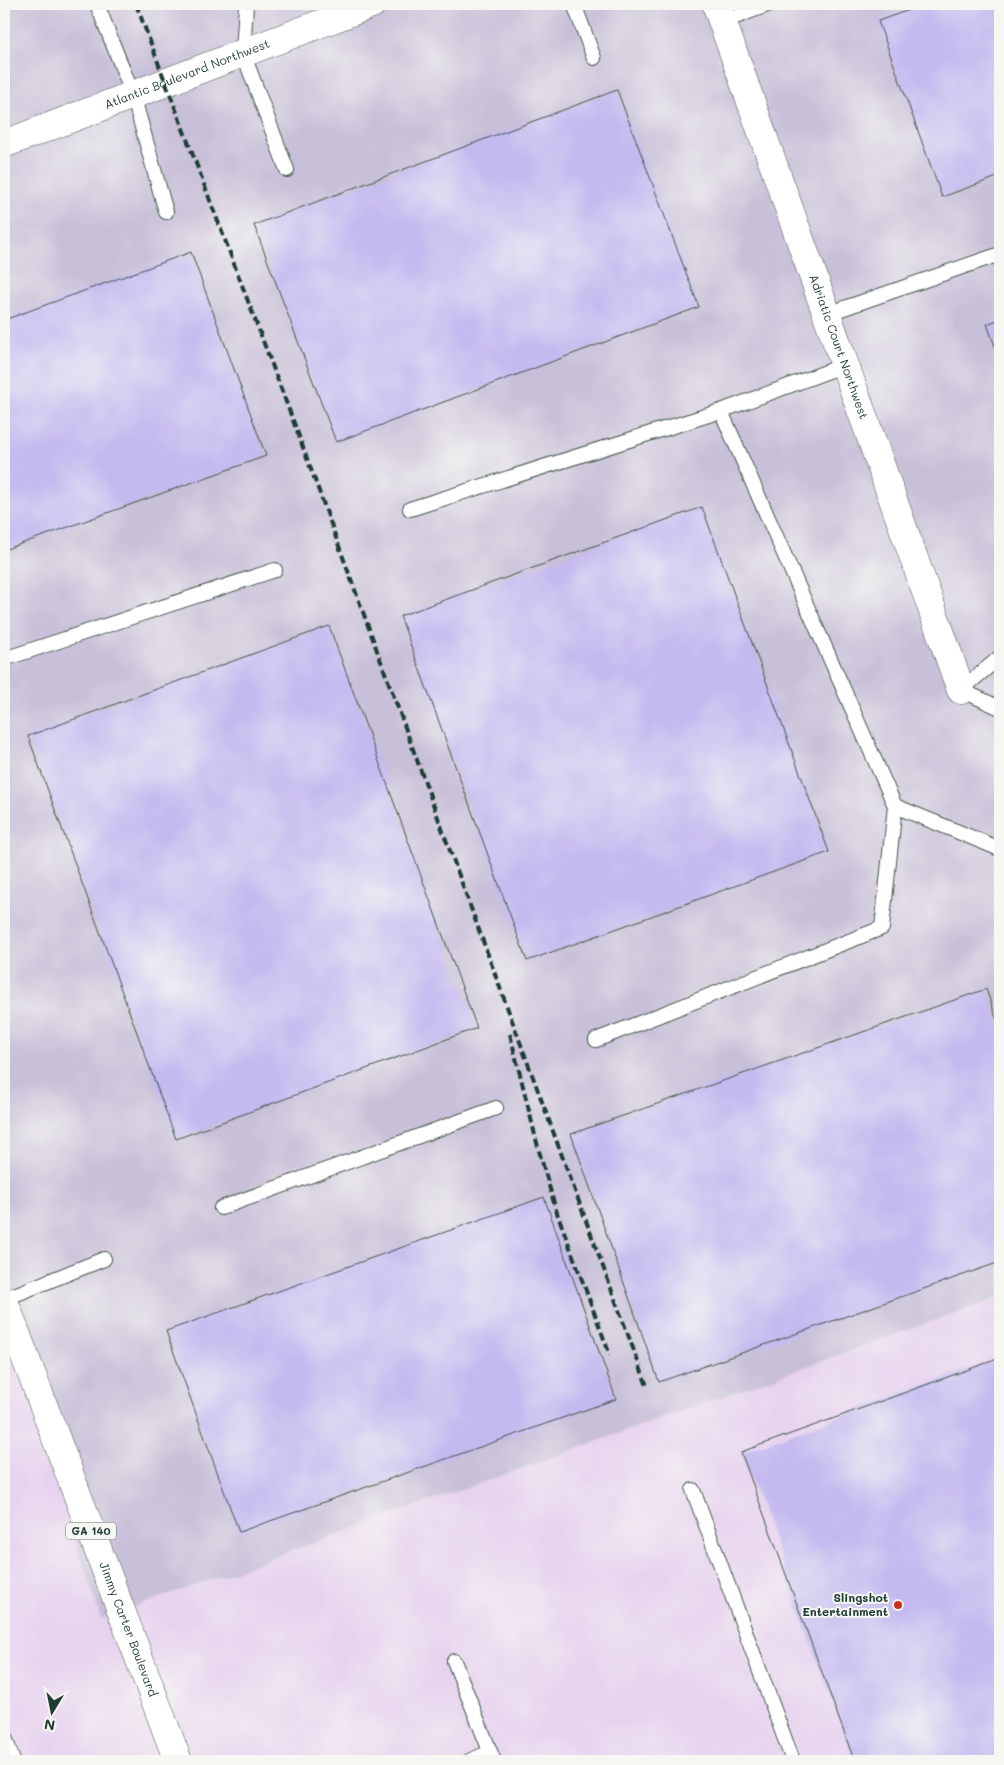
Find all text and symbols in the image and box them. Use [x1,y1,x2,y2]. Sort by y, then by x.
street label: Atlantic Boulevard Northwest [102,35,272,112]
street label: Adriatic Court Northwest [806,272,873,421]
road number: GA 140 [66,1522,116,1540]
street label: Jimmy Carter Boulevard [96,1559,162,1699]
place label: Slingshot Entertainment [802,1589,888,1619]
marker: Slingshot Entertainment [892,1599,904,1611]
north arrow [28,1688,78,1738]
text: N [43,1715,57,1736]

